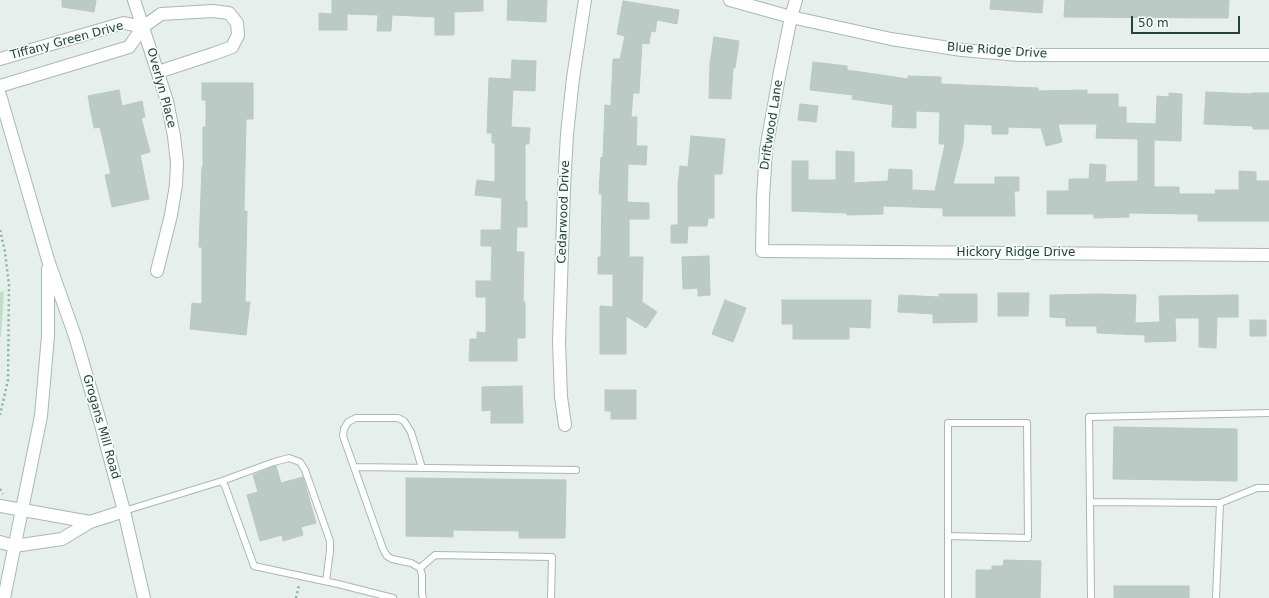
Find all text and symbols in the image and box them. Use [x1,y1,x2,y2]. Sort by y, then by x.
scale bar [1133,8,1242,34]
text: 50 m [1138,16,1169,30]
street label: Tiffany Green Drive [9,19,125,63]
street label: Blue Ridge Drive [946,40,1048,62]
street label: Overlyn Place [143,46,179,130]
street label: Driftwood Lane [758,79,786,171]
street label: Cedarwood Drive [555,160,573,264]
street label: Hickory Ridge Drive [957,246,1075,260]
street label: Grogans Mill Road [79,373,123,481]

